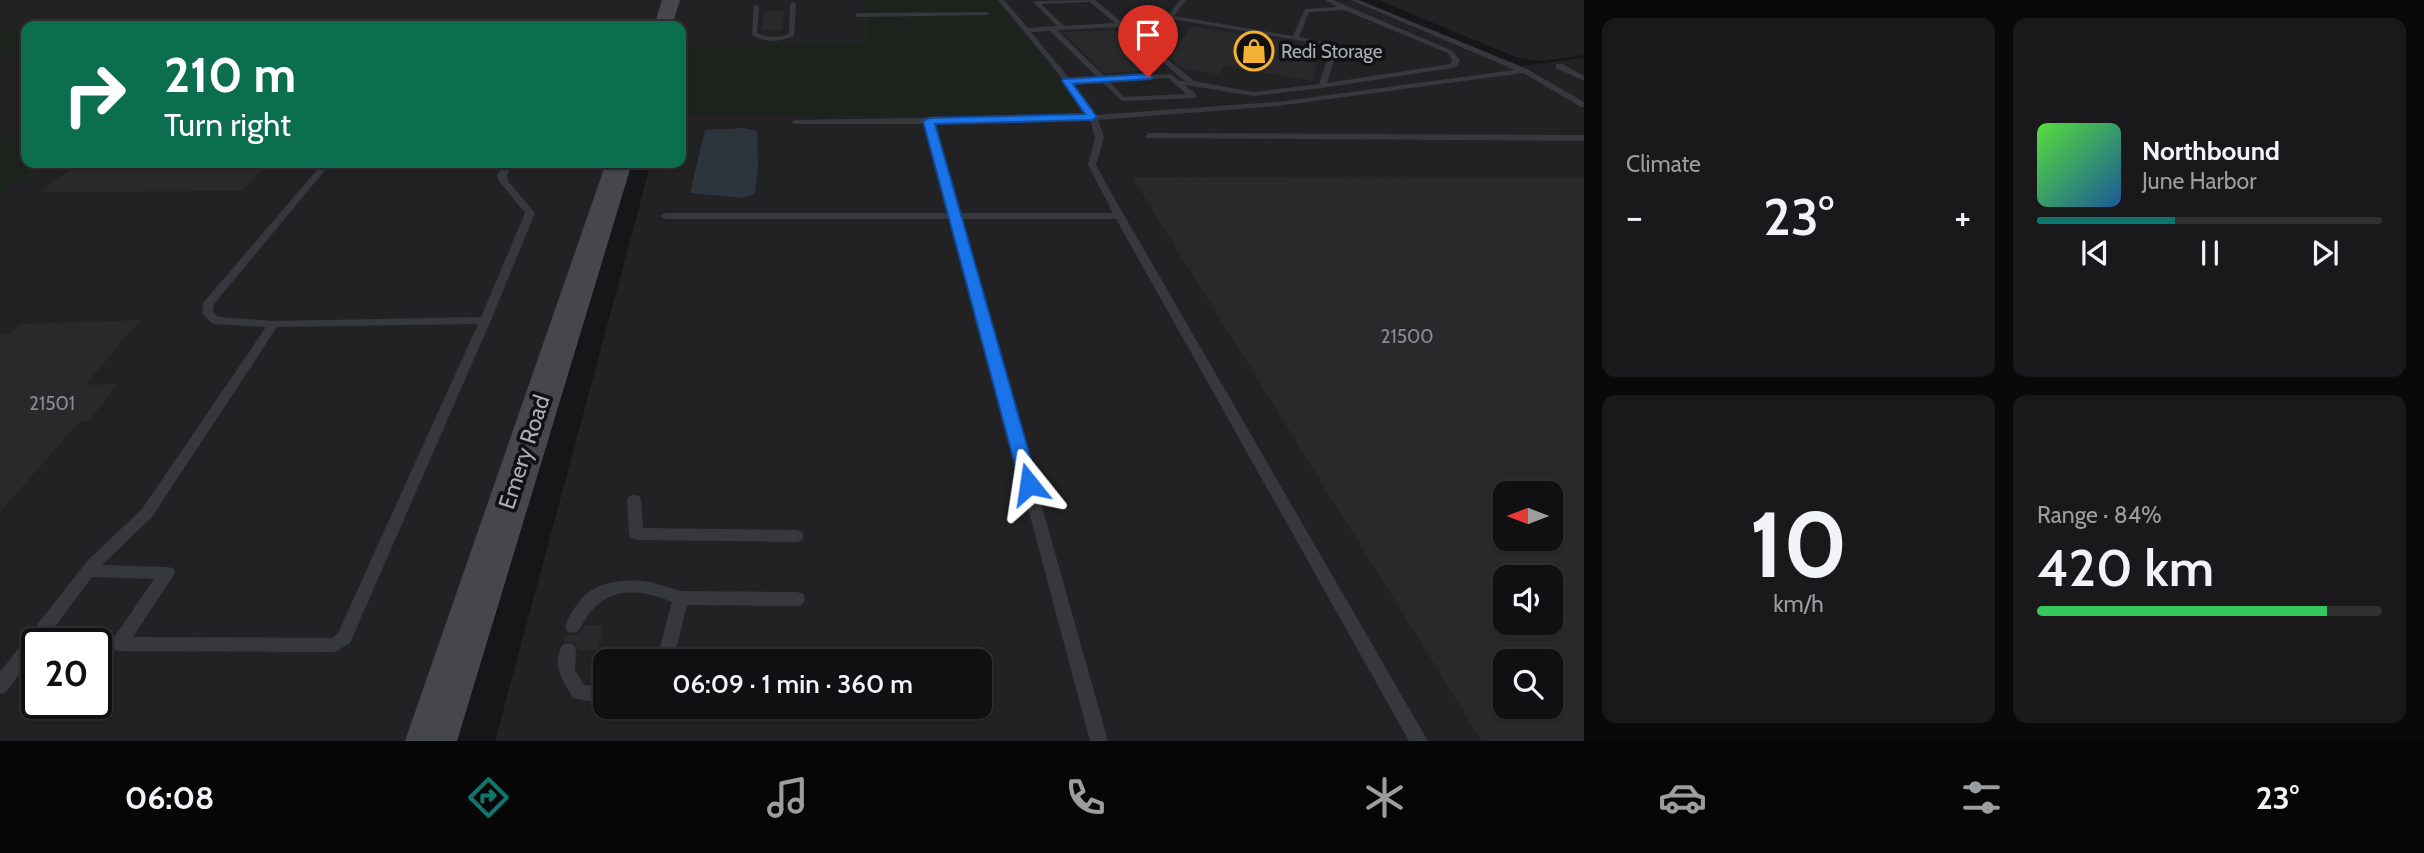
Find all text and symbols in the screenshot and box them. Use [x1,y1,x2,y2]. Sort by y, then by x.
pin [1118,5,1178,77]
icon: arrive [1129,16,1167,54]
shop icon: Redi Storage [1233,30,1275,72]
place label: Redi Storage [1281,40,1383,63]
text: 210 m [164,45,296,104]
icon: right [49,49,140,140]
text: Turn right [164,105,291,144]
text: Northbound [2142,135,2280,167]
text: Climate [1626,150,1701,178]
text: June Harbor [2142,167,2256,195]
text: 23° [1763,185,1834,248]
text: − [1626,193,1643,240]
text: + [1954,193,1971,240]
icon: previous [2076,234,2114,272]
icon: pause [2191,234,2229,272]
icon: next [2306,234,2344,272]
house number: 21500 [1381,325,1433,348]
street label: Emery Road [492,391,556,513]
house number: 21501 [29,392,75,415]
position arrow [992,447,1066,521]
north arrow [1493,481,1563,551]
map controls [1493,481,1563,719]
text: 10 [1750,489,1847,600]
text: Range · 84% [2037,501,2162,529]
text: 420 km [2037,536,2214,599]
button: sound [1493,565,1563,635]
text: km/h [1773,590,1824,618]
speed limit sign: 20 [21,628,112,719]
button: search [1493,649,1563,719]
text: 06:09 · 1 min · 360 m [672,668,913,700]
icon: directions [464,773,513,822]
icon: music [763,773,812,822]
icon: phone [1061,773,1110,822]
icon: climate [1360,773,1409,822]
icon: car [1658,773,1707,822]
icon: filters [1957,773,2006,822]
text: 06:08 [125,778,214,817]
text: 23° [2256,778,2299,817]

